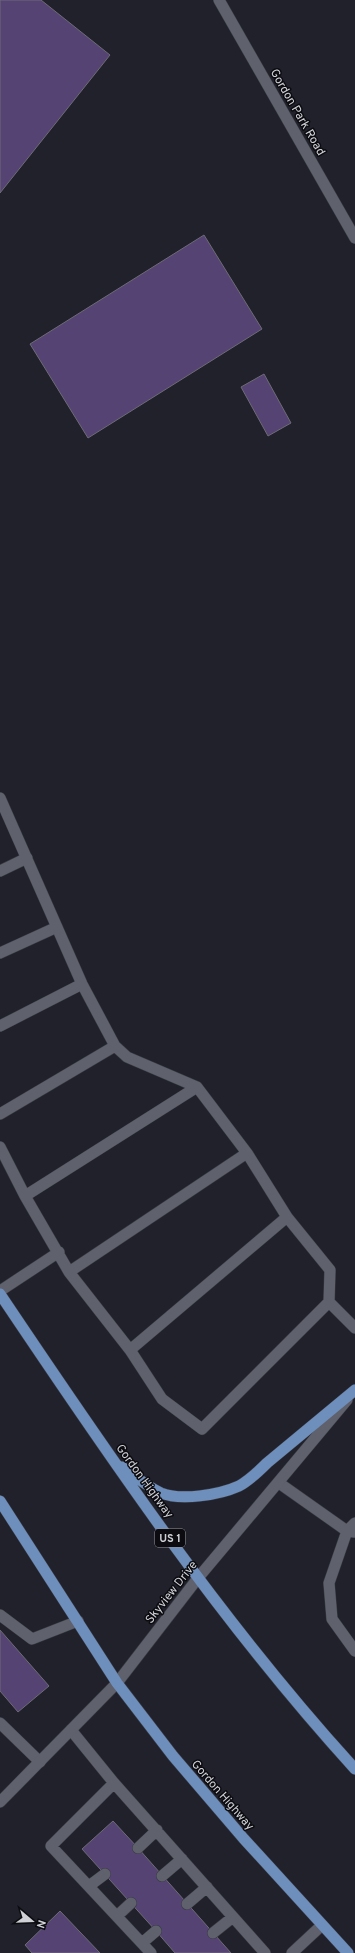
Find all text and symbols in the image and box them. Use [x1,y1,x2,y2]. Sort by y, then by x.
street label: Gordon Park Road [266,66,328,159]
street label: Gordon Highway [112,1441,177,1522]
road number: US 1 [155,1529,185,1547]
street label: Skyview Drive [142,1558,201,1627]
street label: Gordon Highway [187,1757,257,1834]
north arrow [12,1901,52,1941]
text: N [33,1918,48,1930]

